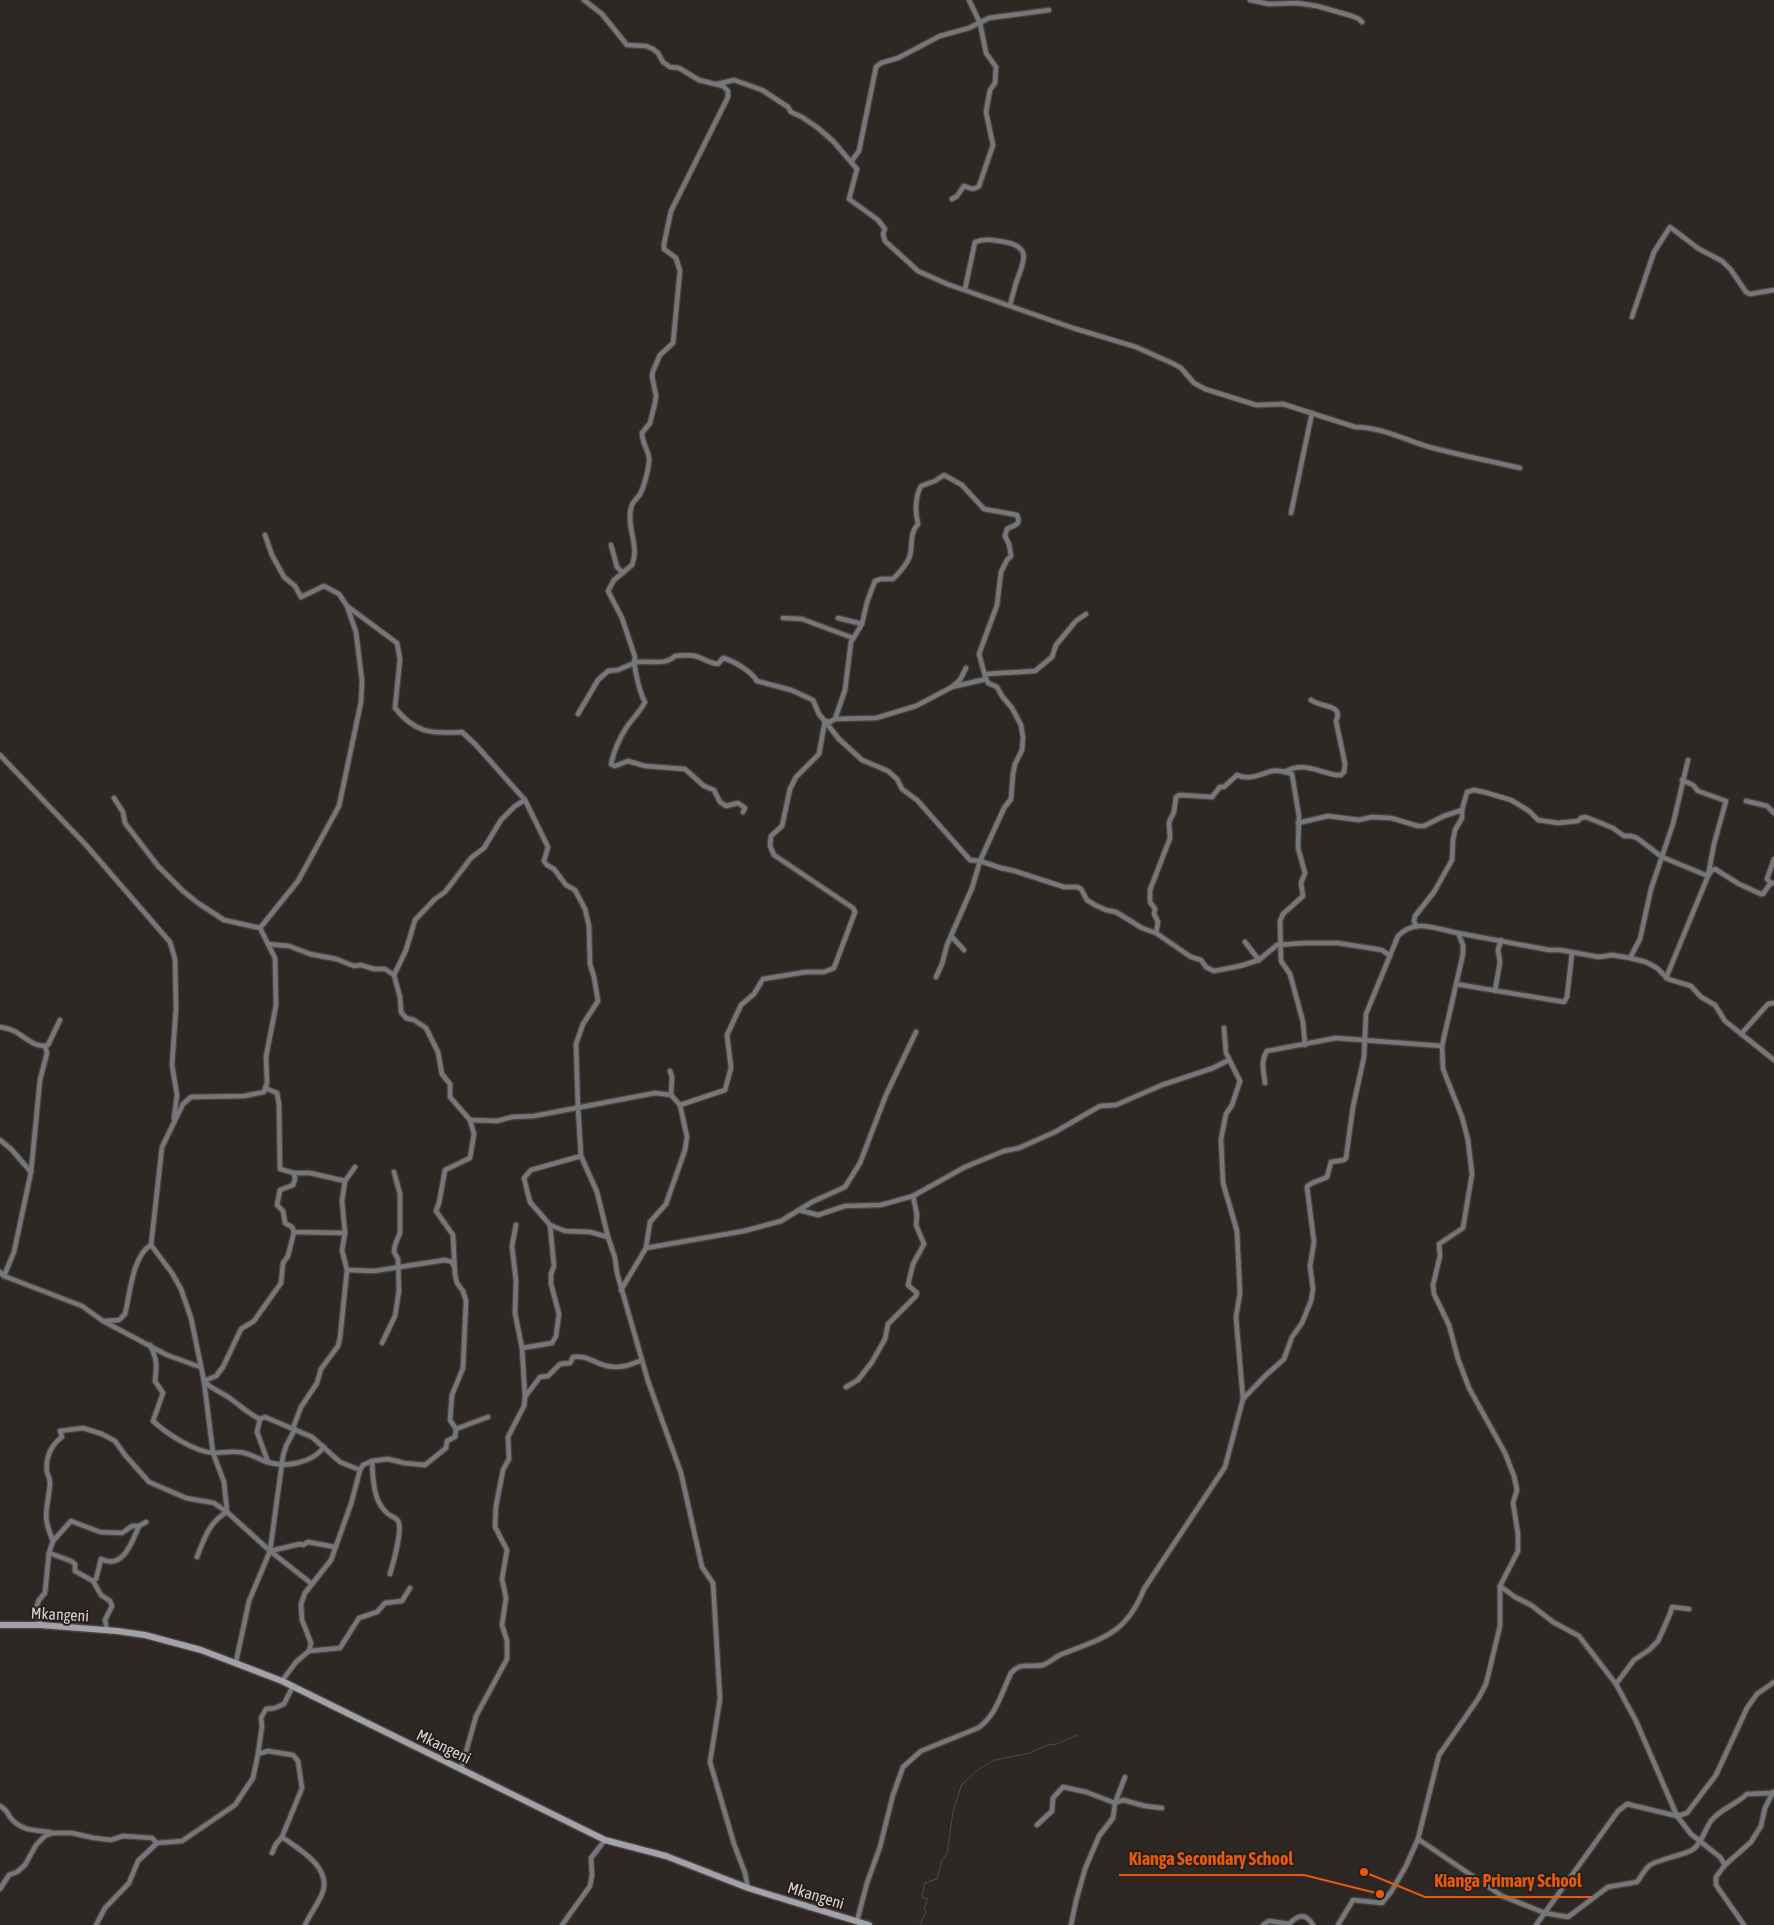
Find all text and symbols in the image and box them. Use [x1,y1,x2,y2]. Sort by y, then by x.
street label: Mkangeni [30,1603,90,1626]
street label: Mkangeni [413,1725,474,1768]
callout: Kianga Secondary School [1119,1842,1304,1875]
text: Kianga Secondary School [1129,1848,1293,1869]
callout: Kianga Primary School [1425,1864,1592,1897]
text: Kianga Primary School [1434,1870,1582,1891]
street label: Mkangeni [785,1878,846,1913]

